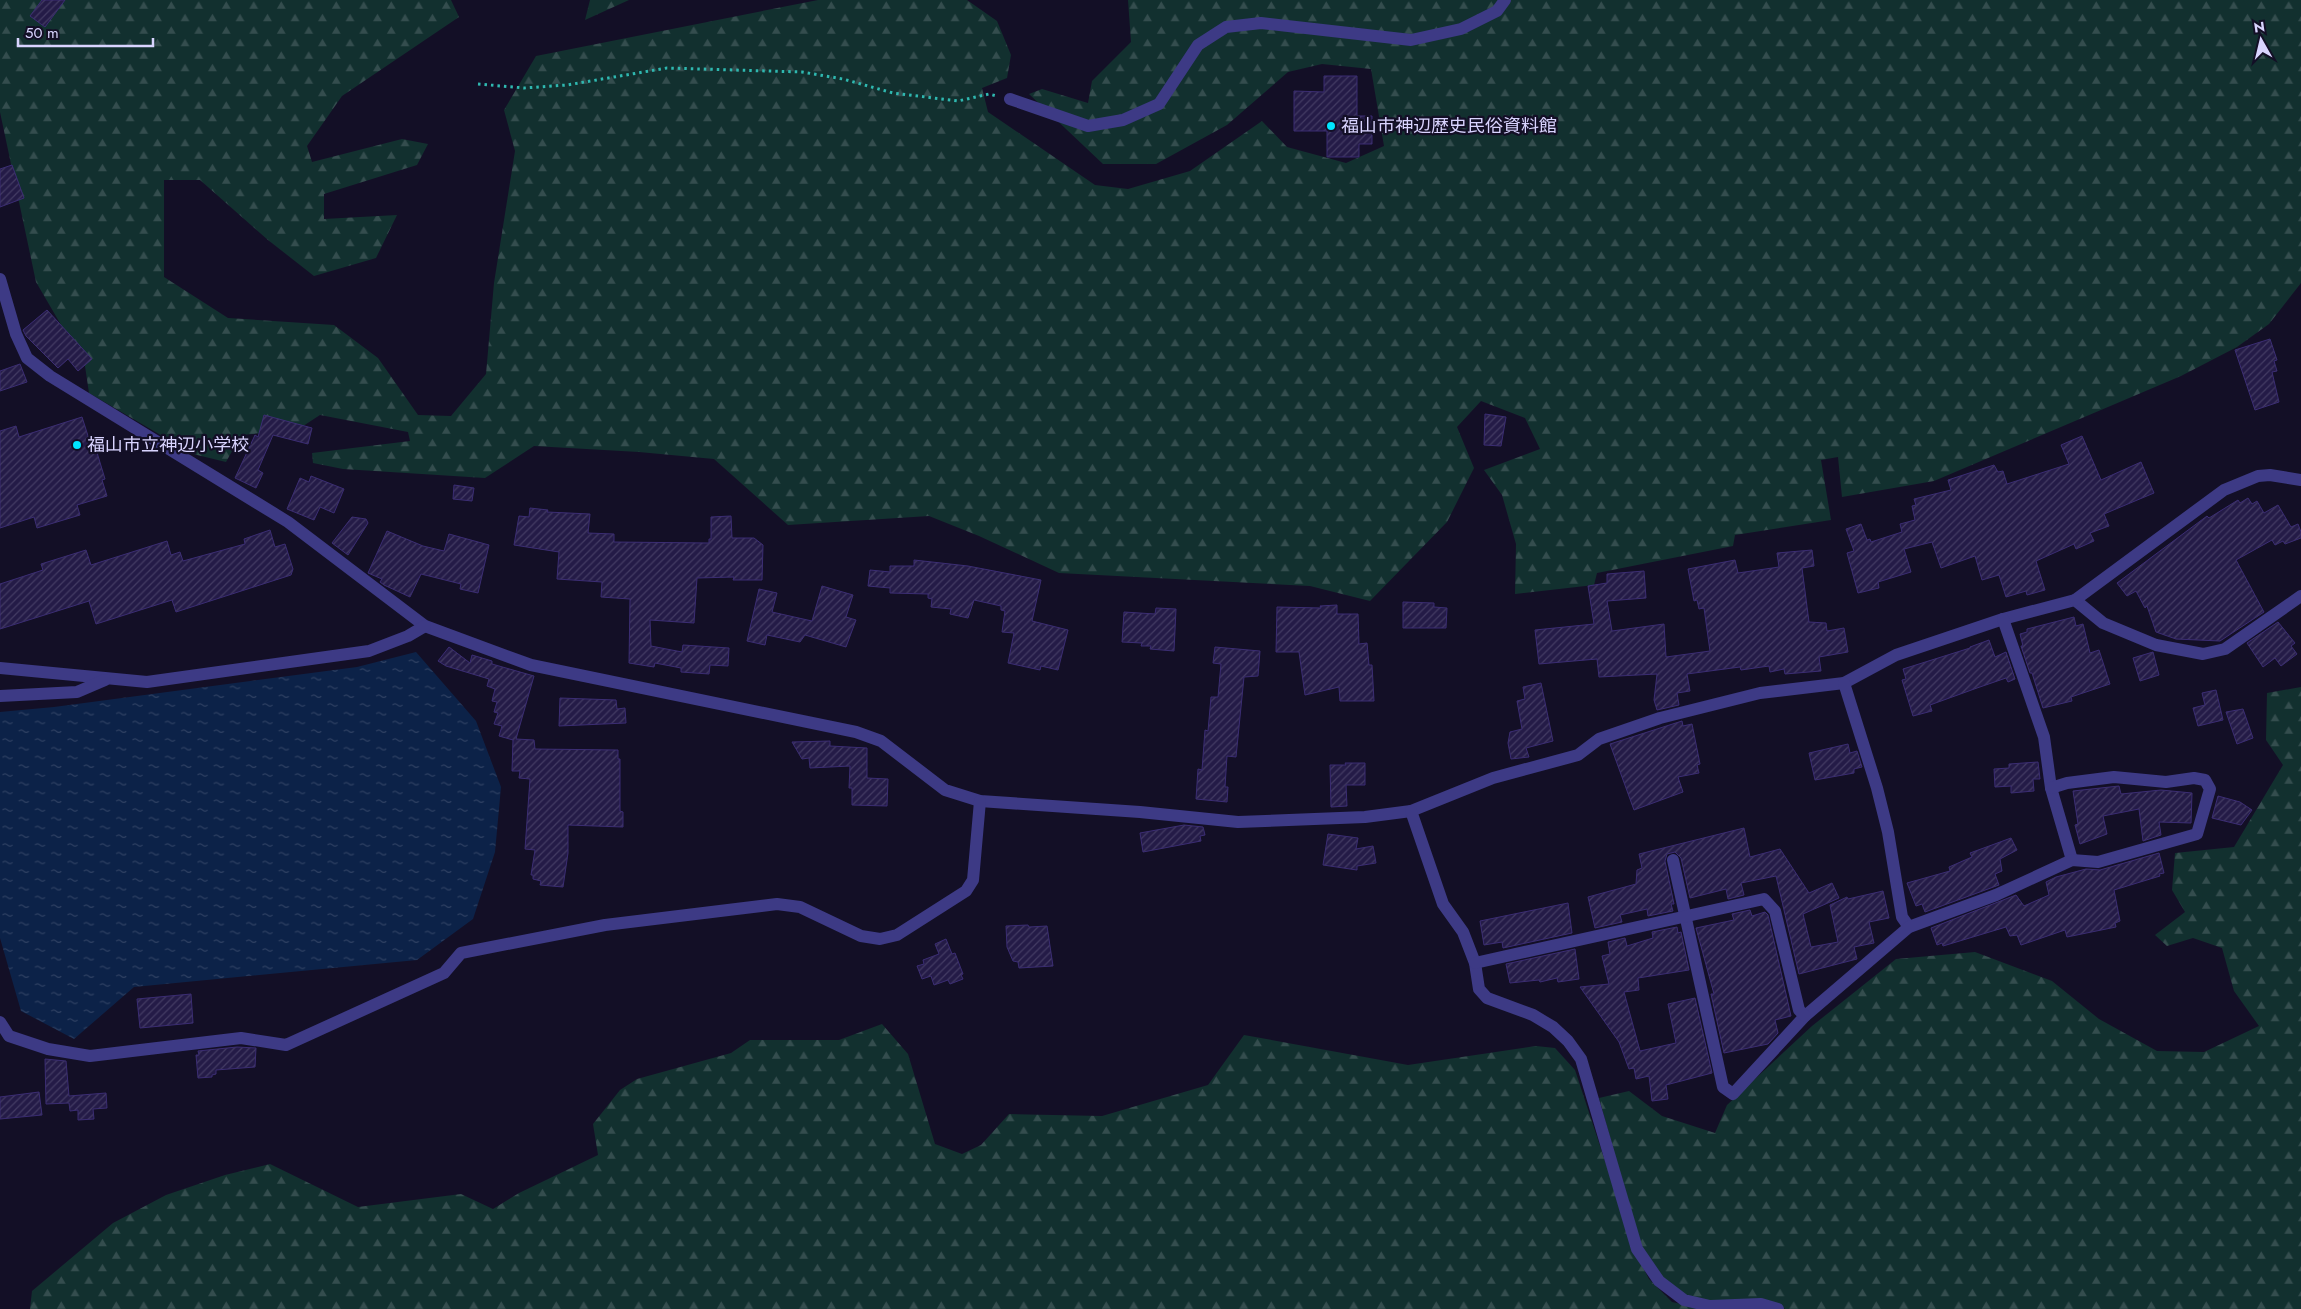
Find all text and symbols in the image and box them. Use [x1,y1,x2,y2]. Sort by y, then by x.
scale bar [18,15,152,47]
north arrow [2236,15,2286,65]
text: N [2252,16,2266,38]
text: 50 m [25,22,59,44]
place label: 福山市神辺歴史民俗資料館 [1341,113,1557,139]
marker: 福山市神辺歴史民俗資料館 [1325,120,1337,132]
place label: 福山市立神辺小学校 [87,432,249,458]
marker: 福山市立神辺小学校 [71,439,83,451]

